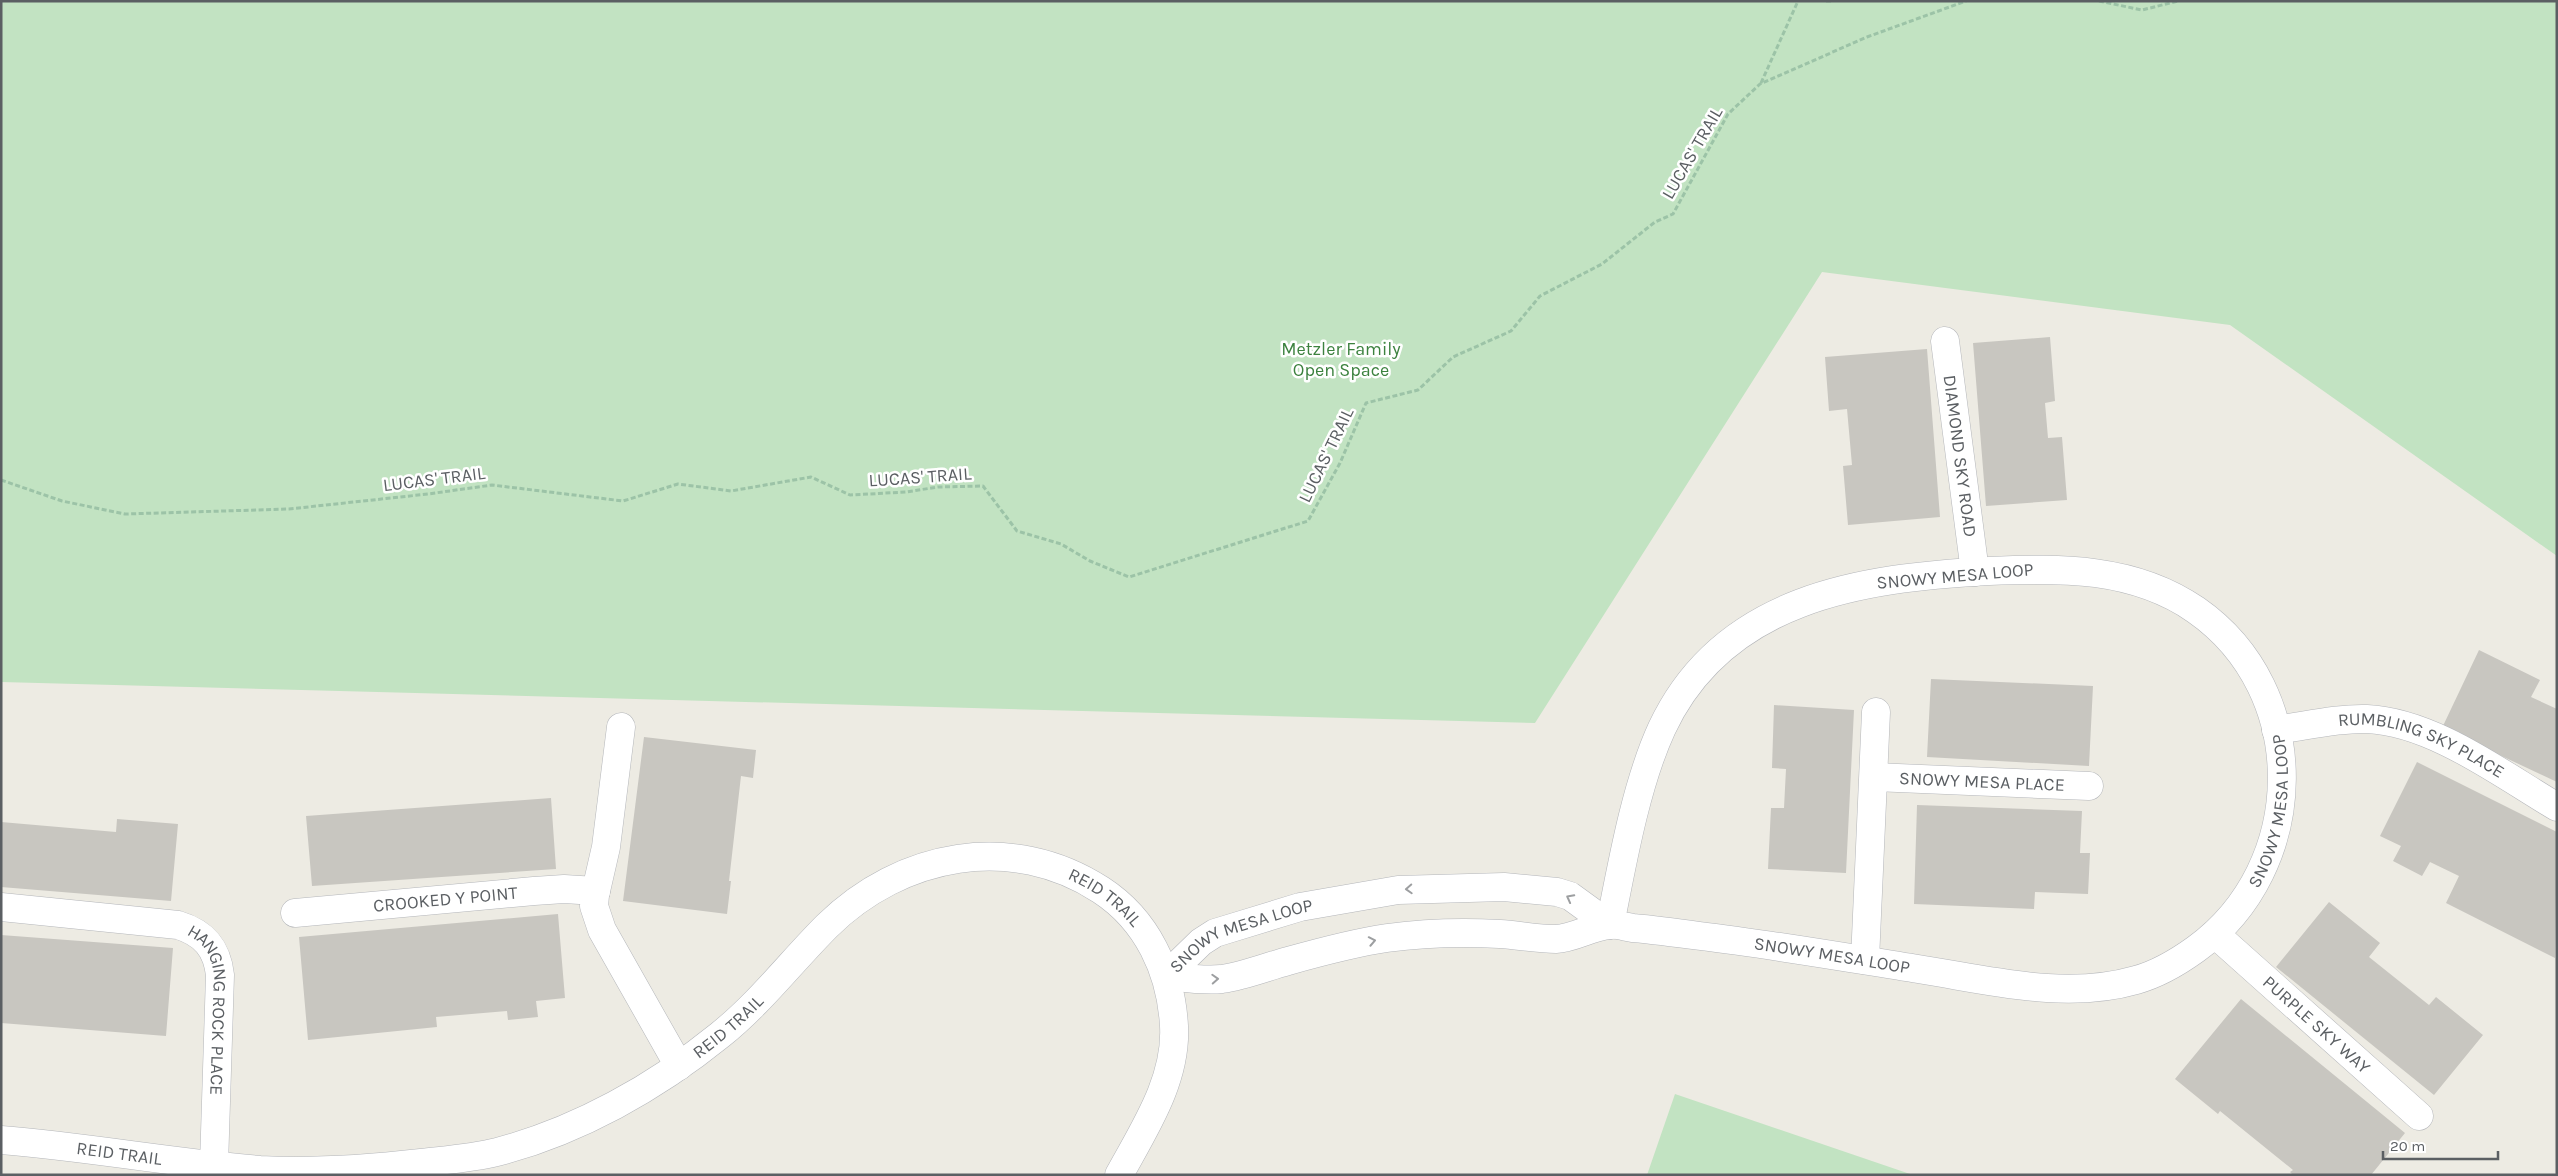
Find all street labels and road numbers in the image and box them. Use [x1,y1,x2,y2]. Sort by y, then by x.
street label: LUCAS' TRAIL [1657,102,1728,203]
street label: DIAMOND SKY ROAD [1939,374,1981,539]
street label: LUCAS' TRAIL [1294,403,1359,506]
street label: LUCAS' TRAIL [382,462,487,496]
street label: LUCAS' TRAIL [868,462,973,492]
street label: SNOWY MESA LOOP [1876,558,2034,594]
street label: RUMBLING SKY PLACE [2337,708,2508,783]
street label: SNOWY MESA LOOP [2243,732,2293,892]
street label: SNOWY MESA PLACE [1899,767,2065,796]
street label: REID TRAIL [1065,863,1147,931]
street label: CROOKED Y POINT [372,882,518,917]
street label: SNOWY MESA LOOP [1165,894,1314,977]
street label: HANGING ROCK PLACE [184,919,232,1096]
street label: SNOWY MESA LOOP [1753,932,1912,979]
street label: PURPLE SKY WAY [2258,971,2375,1078]
street label: REID TRAIL [688,990,768,1063]
street label: REID TRAIL [75,1137,164,1170]

